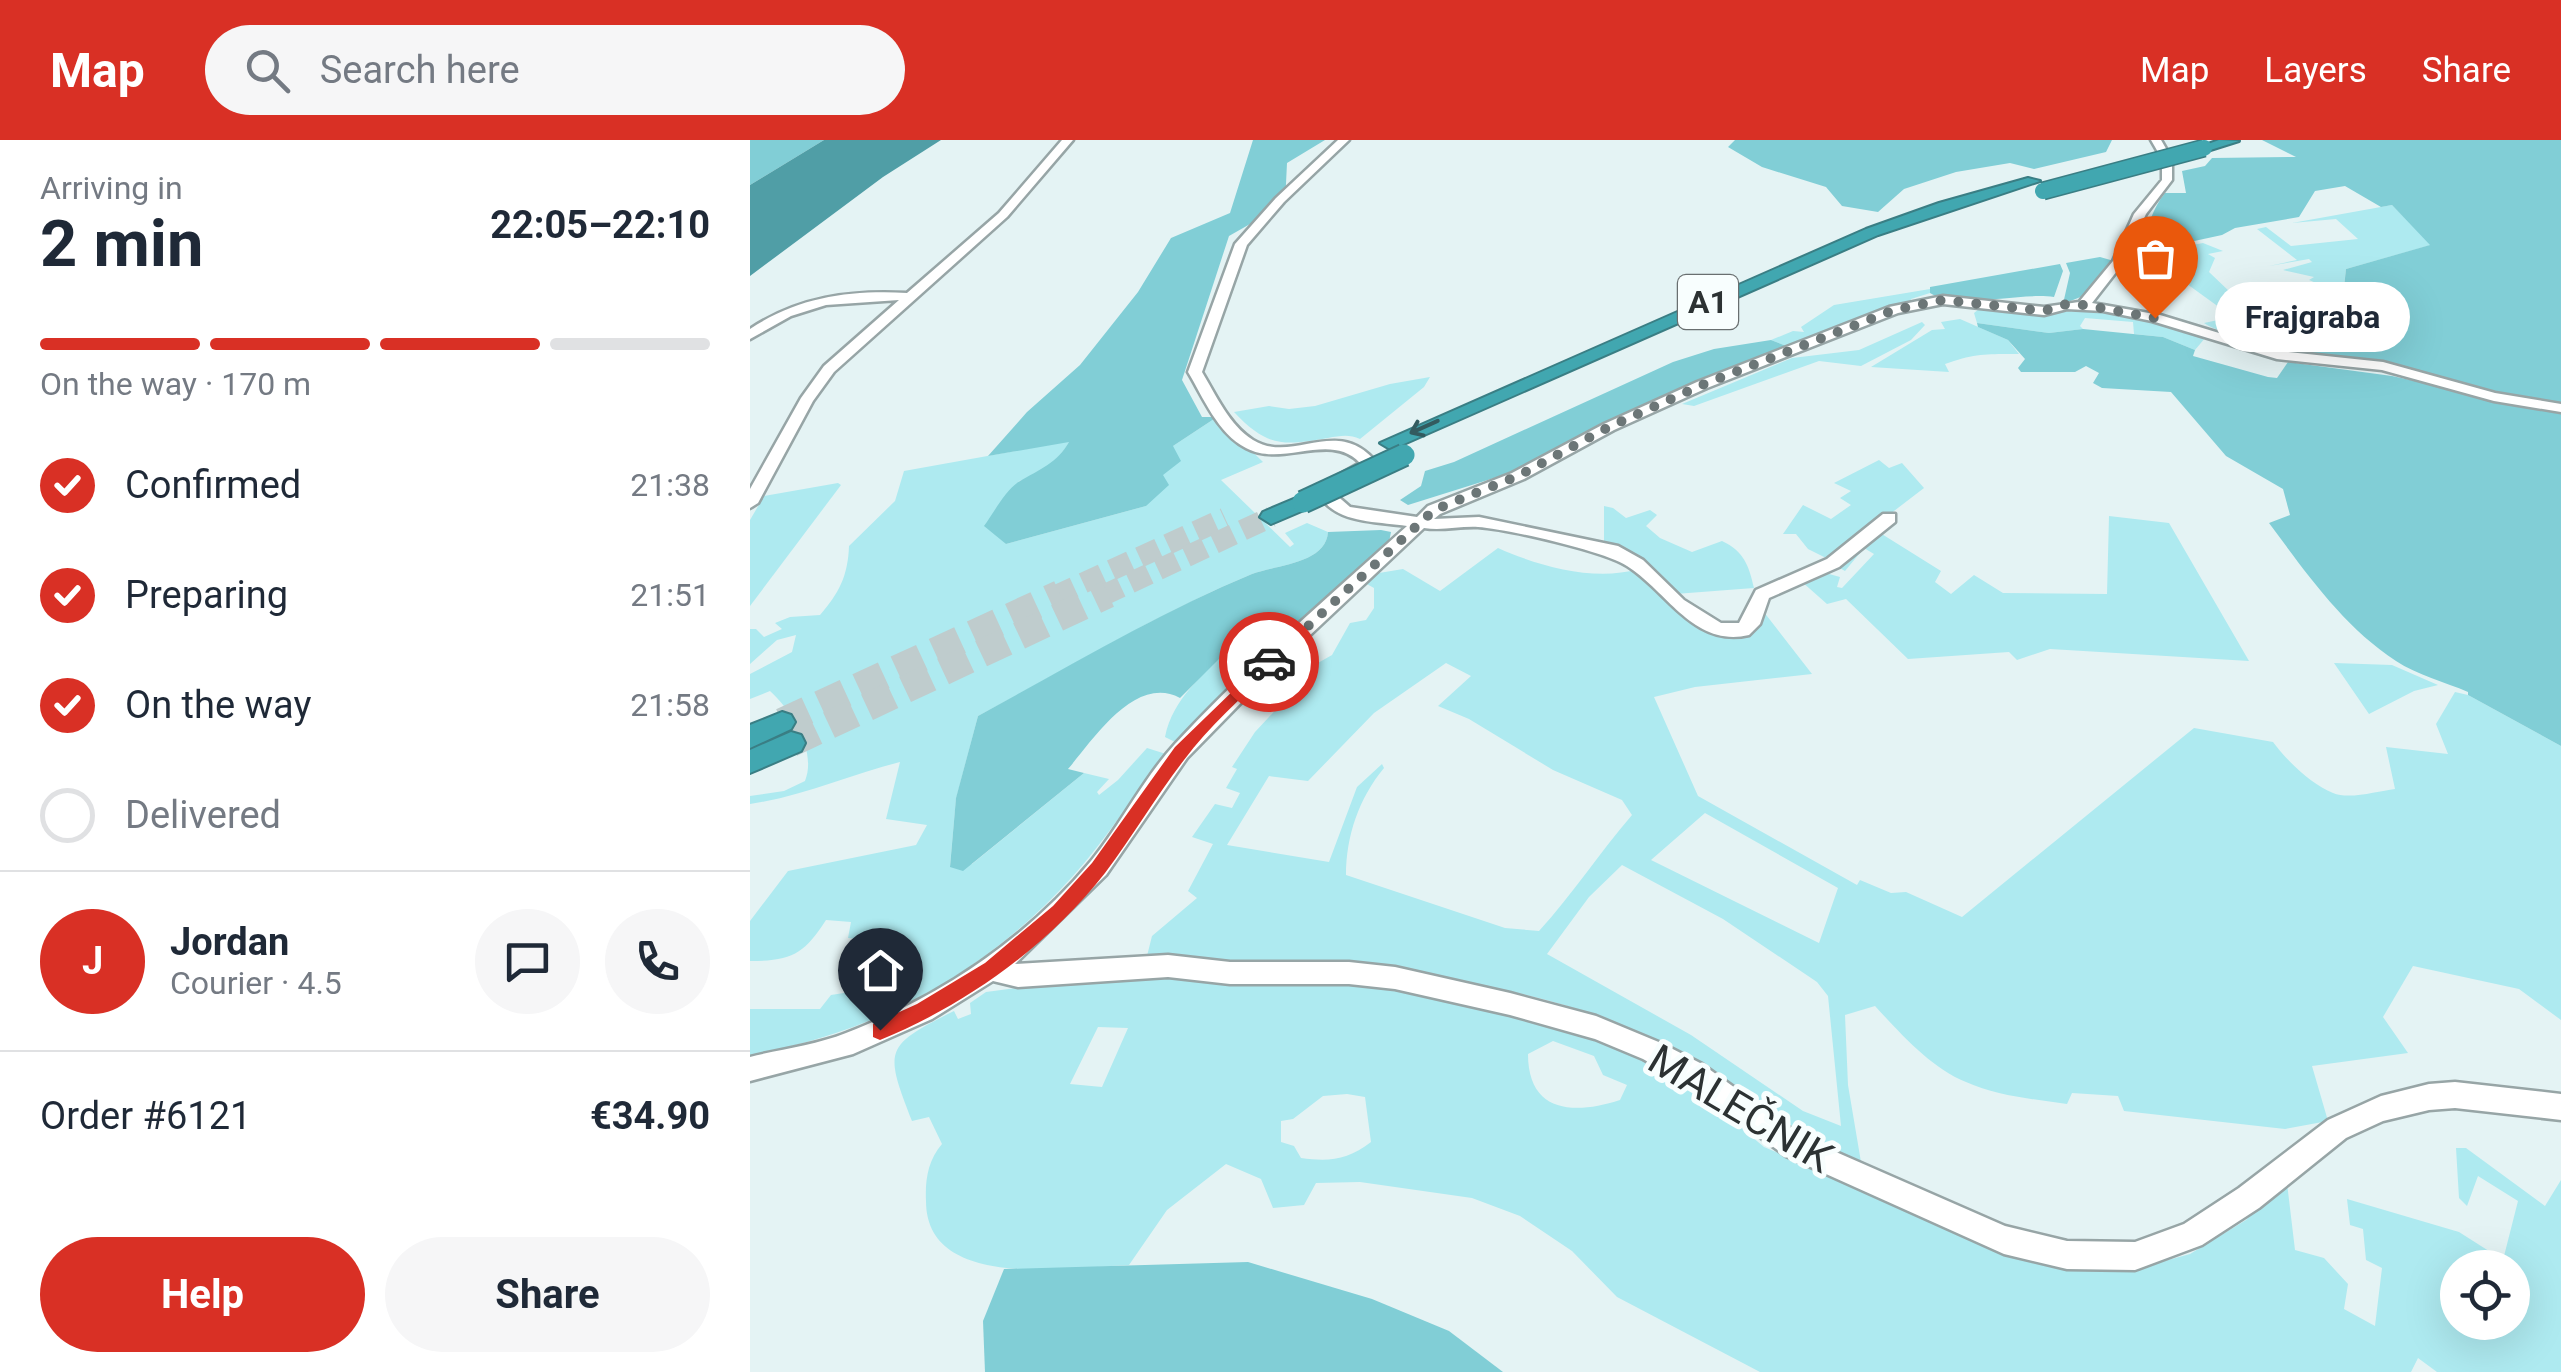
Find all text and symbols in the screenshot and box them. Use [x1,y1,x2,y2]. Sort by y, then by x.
search box [205,25,905,115]
text: Map [50,42,145,99]
icon: search [240,43,295,98]
text: Search here [320,48,520,92]
text: Map [2140,50,2209,91]
text: Layers [2264,50,2367,91]
text: Share [2422,50,2511,91]
text: Arriving in [40,169,183,207]
text: 22:05–22:10 [490,203,710,247]
text: 2 min [40,206,203,282]
pin [2113,216,2198,319]
icon: bag [2128,231,2183,286]
road number: A1 [1678,275,1738,329]
callout: Frajgraba [2215,283,2410,353]
text: Frajgraba [2245,298,2380,336]
text: On the way · 170 m [40,365,311,403]
one-way arrow [1410,419,1440,438]
icon: check [40,458,95,513]
text: Confirmed [125,463,301,507]
text: 21:38 [630,466,710,504]
icon: check [40,568,95,623]
text: Preparing [125,573,288,617]
text: 21:51 [630,576,710,614]
courier [1219,612,1319,712]
icon: car [1242,635,1297,690]
icon: check [40,678,95,733]
text: On the way [125,683,311,727]
text: 21:58 [630,686,710,724]
text: Delivered [125,793,281,837]
button: chat [475,909,580,1014]
button: phone [605,909,710,1014]
text: Jordan [170,920,289,964]
pin [838,928,923,1031]
text: J [82,939,103,983]
icon: home [853,943,908,998]
text: Courier · 4.5 [170,964,342,1002]
street label: MALEČNIK [1640,1034,1843,1183]
text: Order #6121 [40,1094,251,1138]
text: €34.90 [590,1094,710,1138]
button: Help [40,1237,365,1352]
button: Share [385,1237,710,1352]
map controls [2440,1250,2530,1340]
button: locate [2440,1250,2530,1340]

